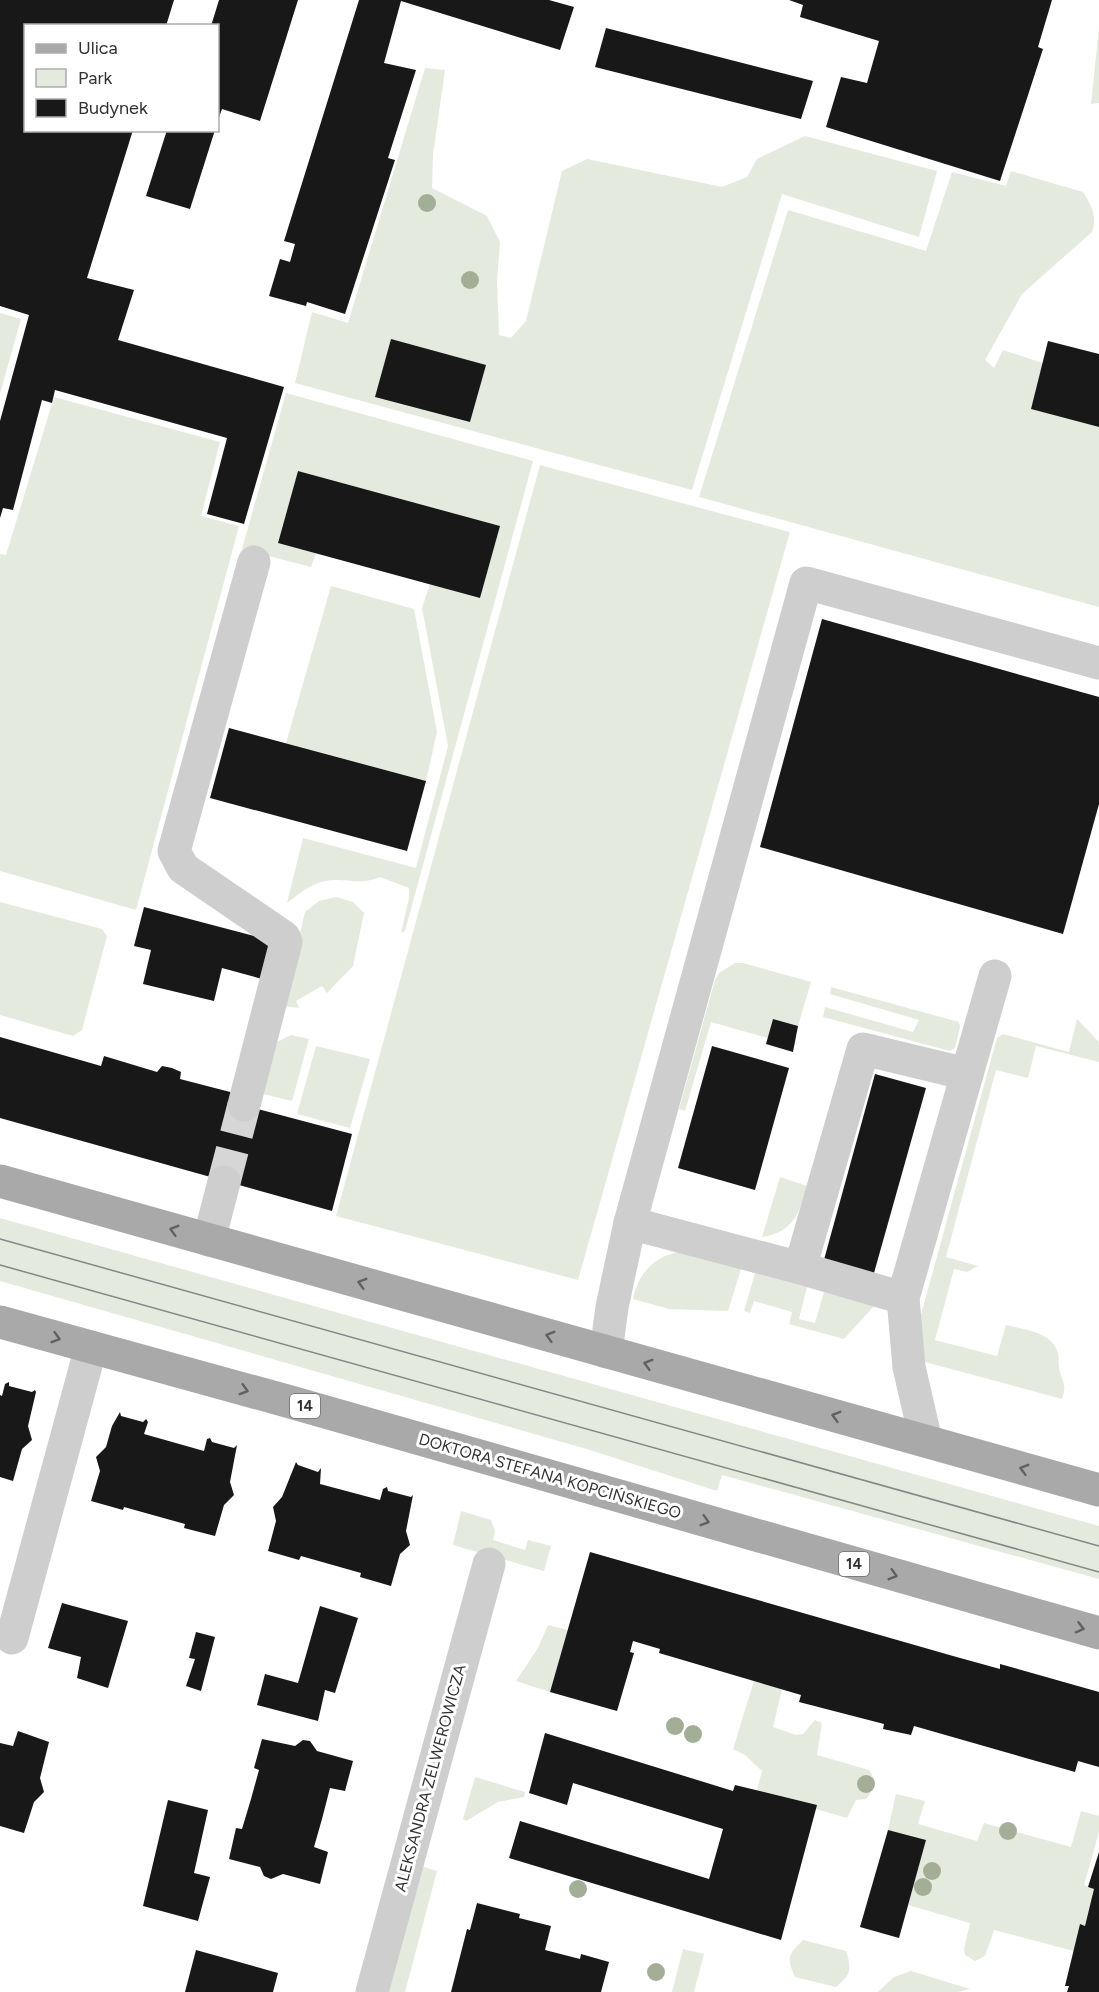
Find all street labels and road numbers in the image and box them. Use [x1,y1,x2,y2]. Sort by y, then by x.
road number: 14 [290,1394,320,1418]
street label: DOKTORA STEFANA KOPCIŃSKIEGO [417,1429,683,1523]
road number: 14 [839,1552,869,1576]
street label: ALEKSANDRA ZELWEROWICZA [390,1662,470,1894]

